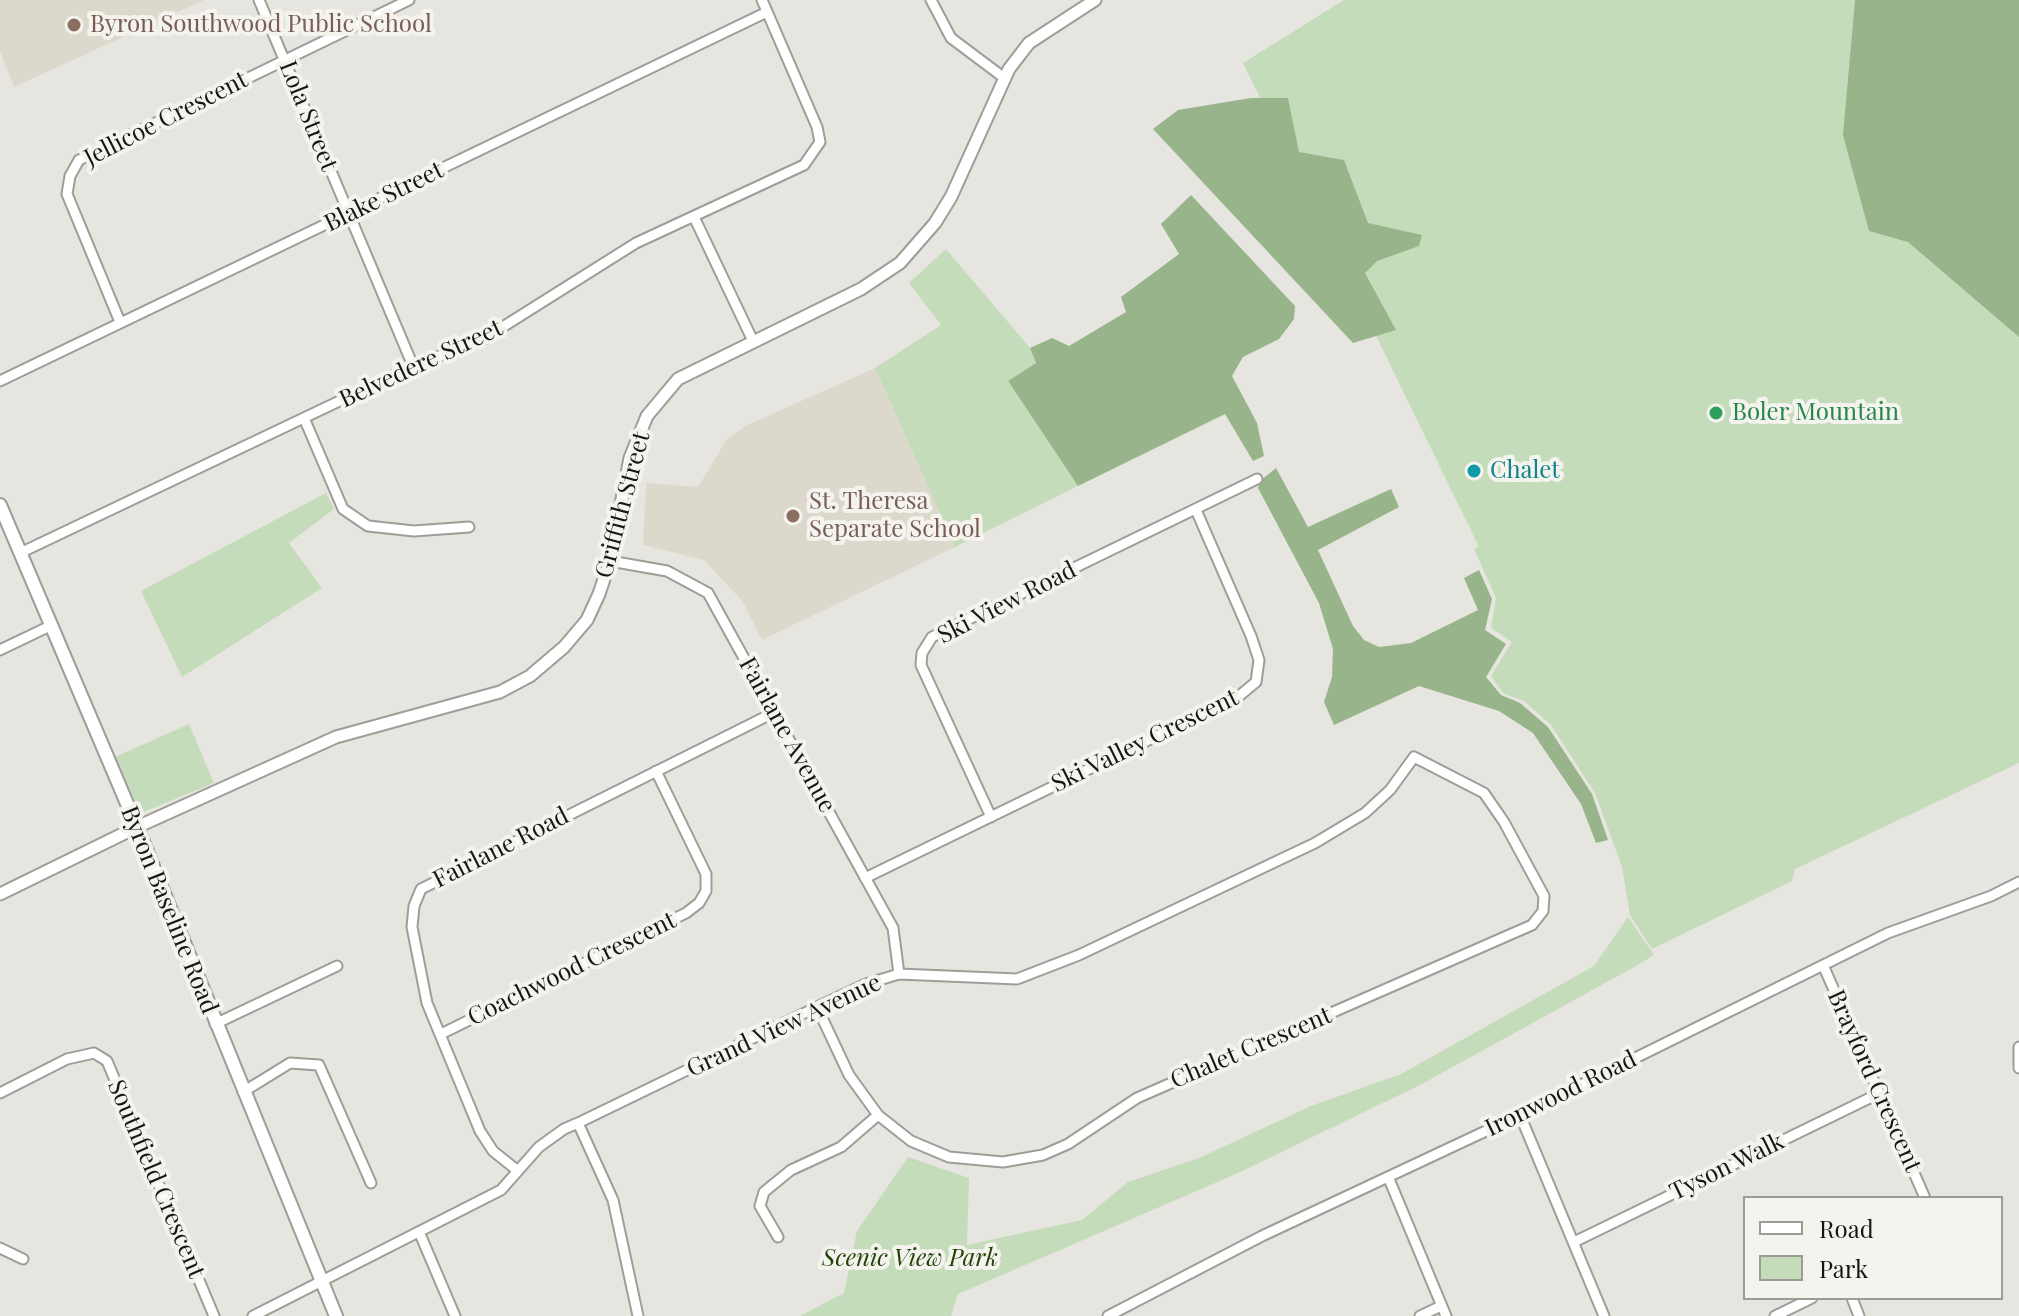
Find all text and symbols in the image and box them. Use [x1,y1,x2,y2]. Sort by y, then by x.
place label: Byron Southwood Public School [90,11,432,39]
marker: Byron Southwood Public School [65,16,83,34]
street label: Lola Street [273,57,343,175]
street label: Jellicoe Crescent [80,65,252,173]
street label: Blake Street [320,156,448,238]
street label: Belvedere Street [335,314,507,414]
place label: Boler Mountain [1732,399,1899,427]
marker: Boler Mountain [1707,404,1725,422]
street label: Griffith Street [590,429,656,581]
place label: Chalet [1490,457,1560,485]
marker: Chalet [1465,462,1483,480]
place label: St. Theresa Separate School [809,488,981,544]
marker: St. Theresa Separate School [784,507,802,525]
street label: Ski View Road [933,556,1081,650]
street label: Fairlane Avenue [732,652,842,818]
street label: Ski Valley Crescent [1047,683,1243,799]
street label: Fairlane Road [428,801,574,895]
street label: Byron Baseline Road [114,802,224,1018]
street label: Coachwood Crescent [463,906,681,1032]
street label: Grand View Avenue [682,968,886,1084]
street label: Brayford Crescent [1821,985,1927,1177]
street label: Chalet Crescent [1166,1001,1336,1095]
street label: Ironwood Road [1481,1045,1641,1143]
street label: Southfield Crescent [101,1076,211,1282]
street label: Tyson Walk [1665,1127,1789,1207]
legend [1743,1196,2003,1300]
text: Road [1819,1212,1874,1244]
park label: Scenic View Park [822,1245,998,1273]
text: Park [1819,1252,1868,1284]

